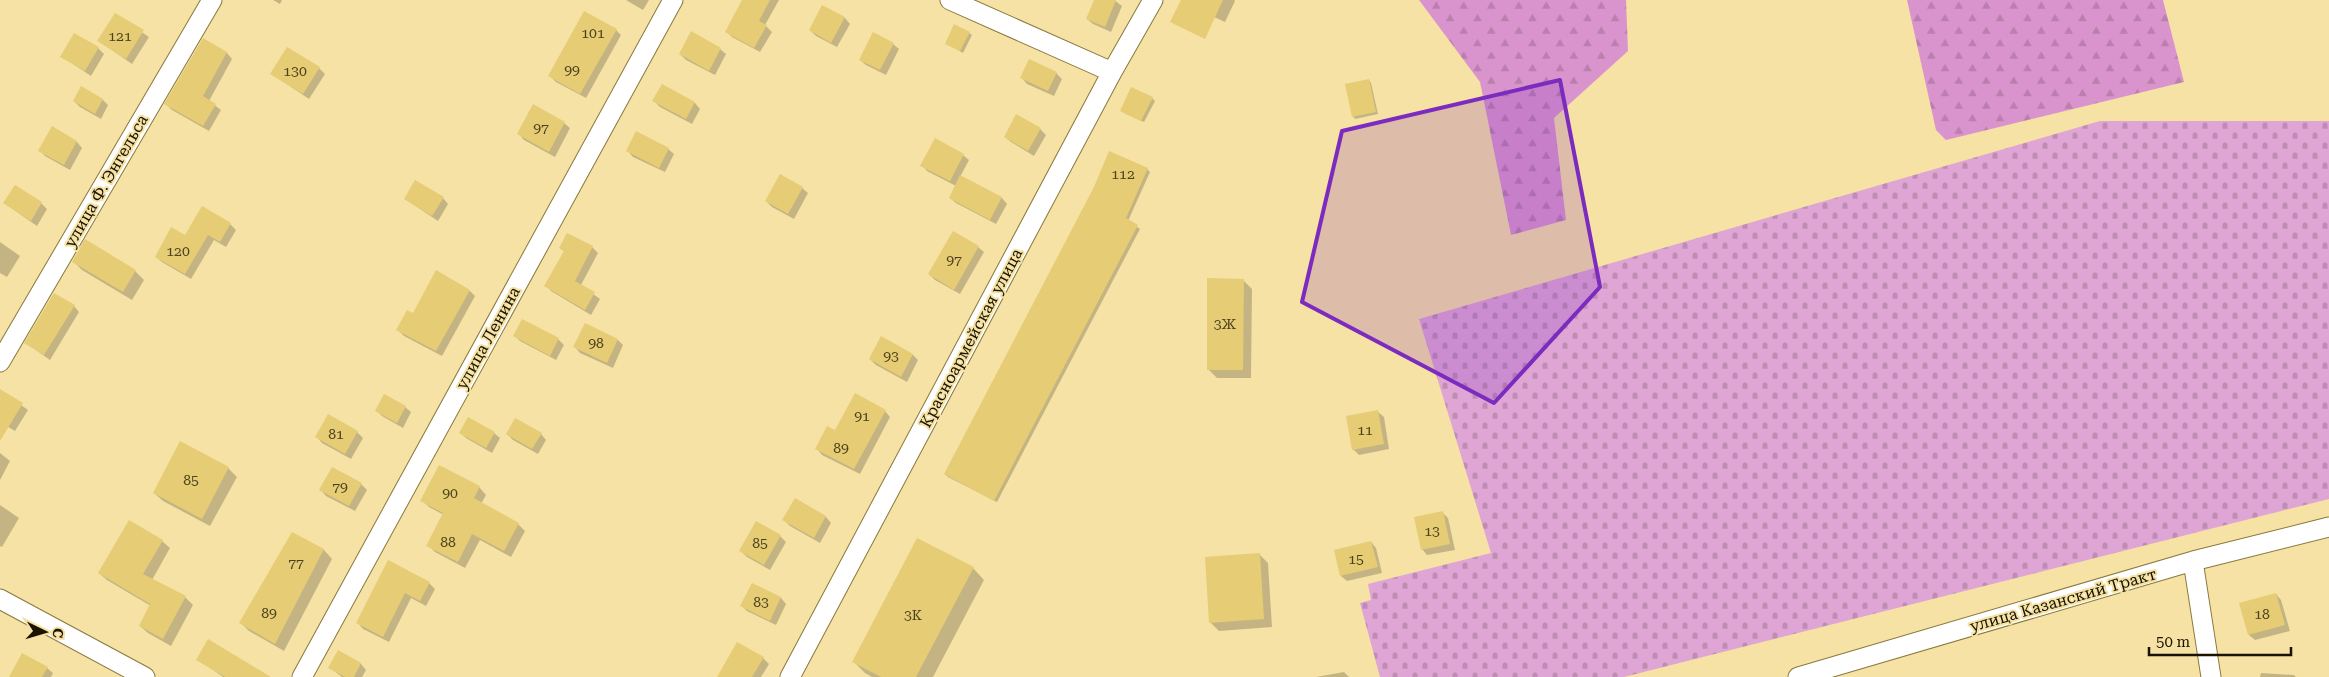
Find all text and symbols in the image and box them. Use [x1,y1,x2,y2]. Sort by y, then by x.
house number: 101 [581,25,605,41]
house number: 121 [108,28,132,44]
house number: 99 [564,62,580,78]
house number: 130 [283,63,307,79]
street label: улица Ф. Энгельса [60,111,152,251]
house number: 97 [533,120,549,136]
house number: 112 [1111,166,1135,182]
house number: 120 [166,243,190,259]
street label: Красноармейская улица [916,245,1027,431]
house number: 97 [946,252,962,268]
street label: улица Ленина [452,283,524,393]
house number: 3Ж [1214,316,1237,332]
house number: 98 [588,335,604,351]
house number: 93 [883,348,899,364]
house number: 91 [854,408,870,424]
house number: 11 [1357,422,1373,438]
house number: 81 [328,426,344,442]
house number: 89 [833,440,849,456]
house number: 85 [183,472,199,488]
house number: 79 [332,479,348,495]
house number: 90 [442,485,458,501]
house number: 13 [1424,523,1440,539]
house number: 88 [440,534,456,550]
house number: 85 [752,535,768,551]
house number: 15 [1348,551,1364,567]
house number: 77 [288,555,304,571]
street label: улица Казанский Тракт [1968,564,2158,636]
house number: 83 [753,594,769,610]
house number: 89 [261,605,277,621]
house number: 18 [2254,606,2270,622]
north arrow [20,607,70,657]
house number: 3К [904,607,922,623]
scale bar [2149,624,2292,656]
text: С [50,628,66,639]
text: 50 m [2156,633,2191,651]

